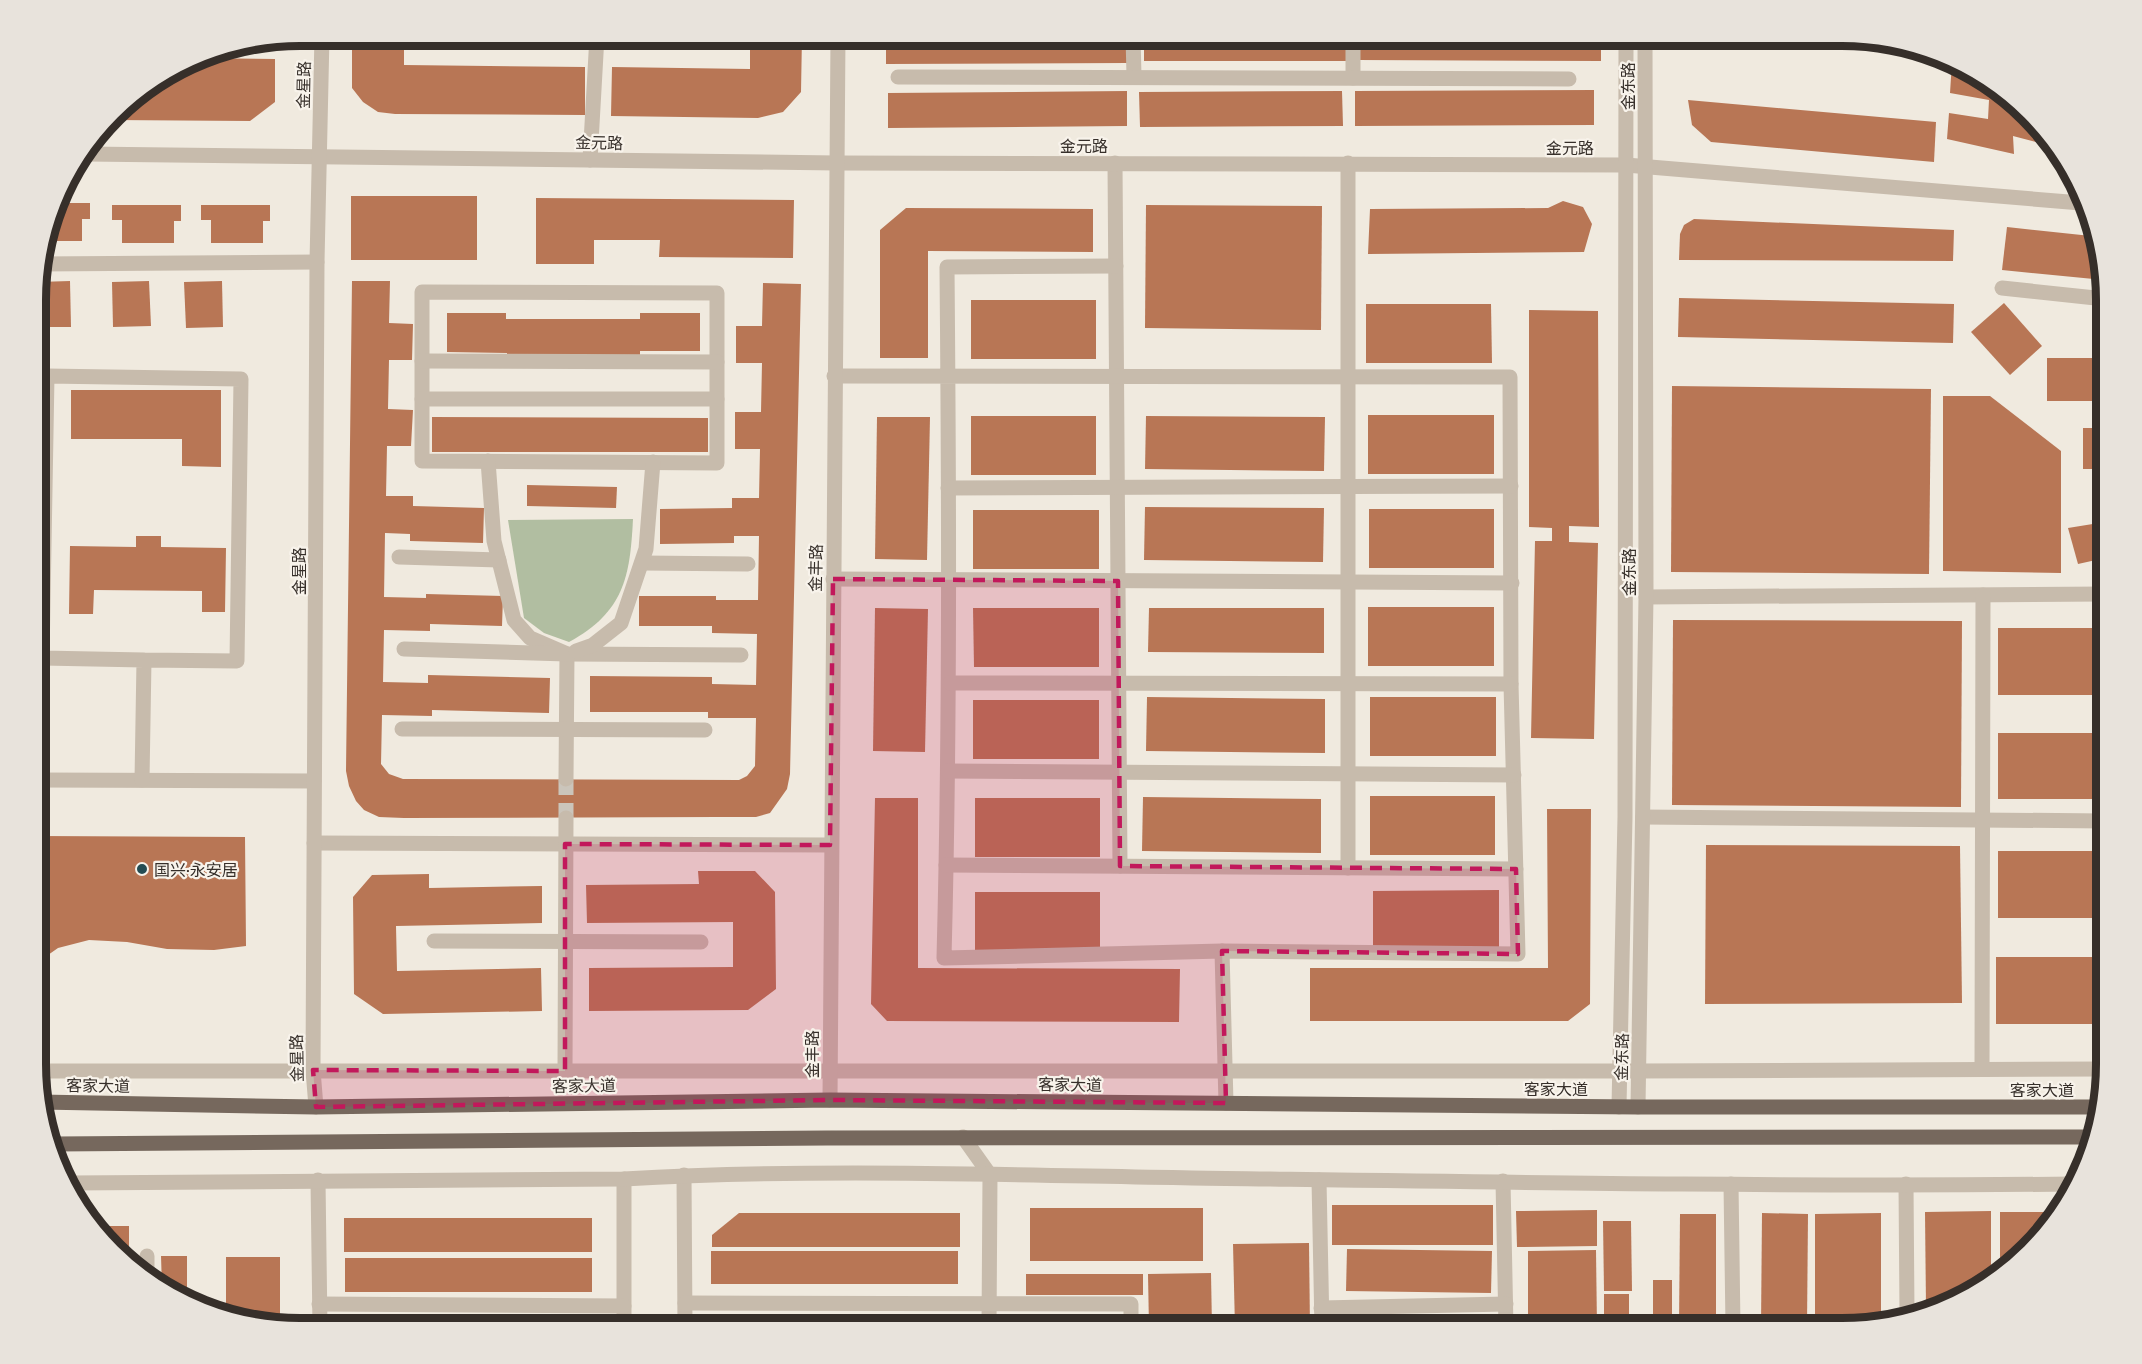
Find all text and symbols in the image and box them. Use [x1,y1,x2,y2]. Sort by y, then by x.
street label: 金星路 [293,61,313,109]
street label: 金东路 [1618,62,1637,110]
street label: 金元路 [575,132,623,152]
street label: 金元路 [1060,136,1108,155]
street label: 金元路 [1546,138,1594,157]
street label: 金丰路 [805,544,825,592]
street label: 金星路 [289,547,308,595]
street label: 金东路 [1619,548,1638,596]
place label: 国兴·永安居 [154,860,238,879]
marker: 国兴·永安居 [135,862,149,876]
street label: 金丰路 [802,1030,821,1078]
street label: 金东路 [1611,1033,1631,1081]
street label: 金星路 [286,1034,306,1082]
street label: 客家大道 [1038,1074,1102,1094]
street label: 客家大道 [66,1075,130,1095]
street label: 客家大道 [552,1075,616,1095]
street label: 客家大道 [1524,1079,1588,1098]
street label: 客家大道 [2010,1080,2074,1099]

